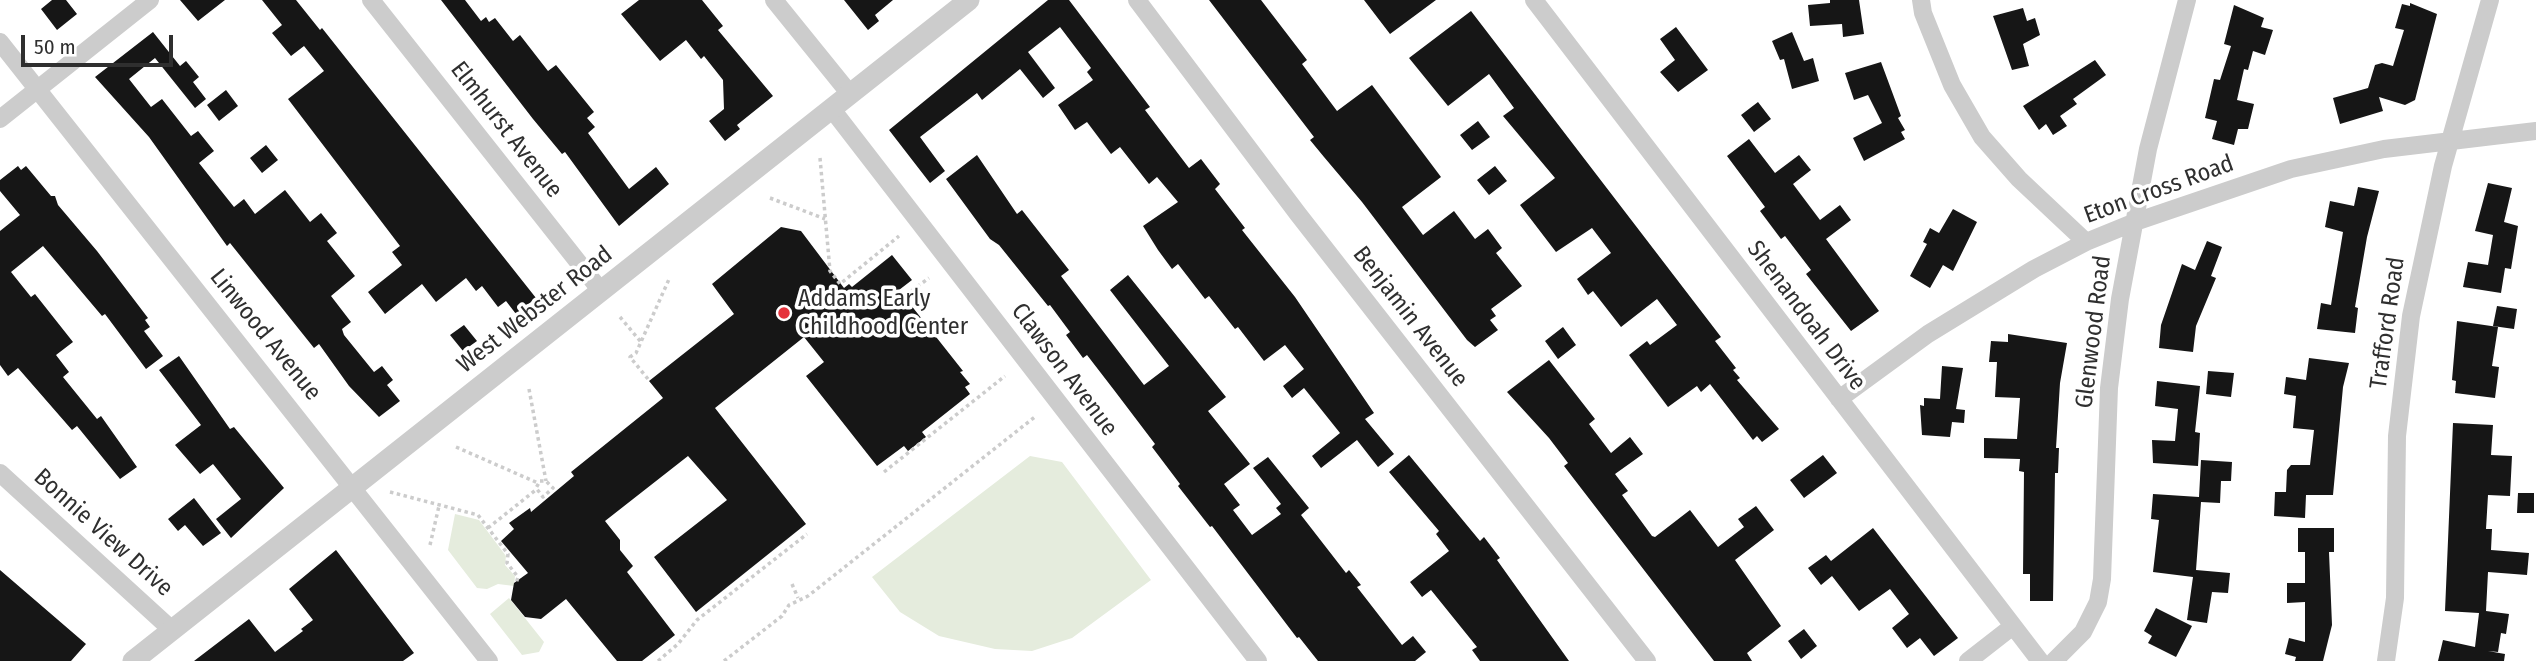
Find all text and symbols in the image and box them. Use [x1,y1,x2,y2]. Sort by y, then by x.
scale bar [24,21,177,65]
text: 50 m [34,34,76,60]
street label: Elmhurst Avenue [444,56,568,204]
street label: Eton Cross Road [2080,150,2238,230]
street label: Shenandoah Drive [1740,236,1872,396]
street label: West Webster Road [452,240,618,380]
street label: Benjamin Avenue [1346,241,1474,393]
street label: Glenwood Road [2070,254,2118,410]
street label: Trafford Road [2364,255,2412,391]
street label: Linwood Avenue [203,263,327,407]
place label: Addams Early Childhood Center [798,285,968,341]
street label: Clawson Avenue [1005,298,1123,442]
marker: Addams Early Childhood Center [776,305,792,321]
street label: Bonnie View Drive [28,463,178,603]

